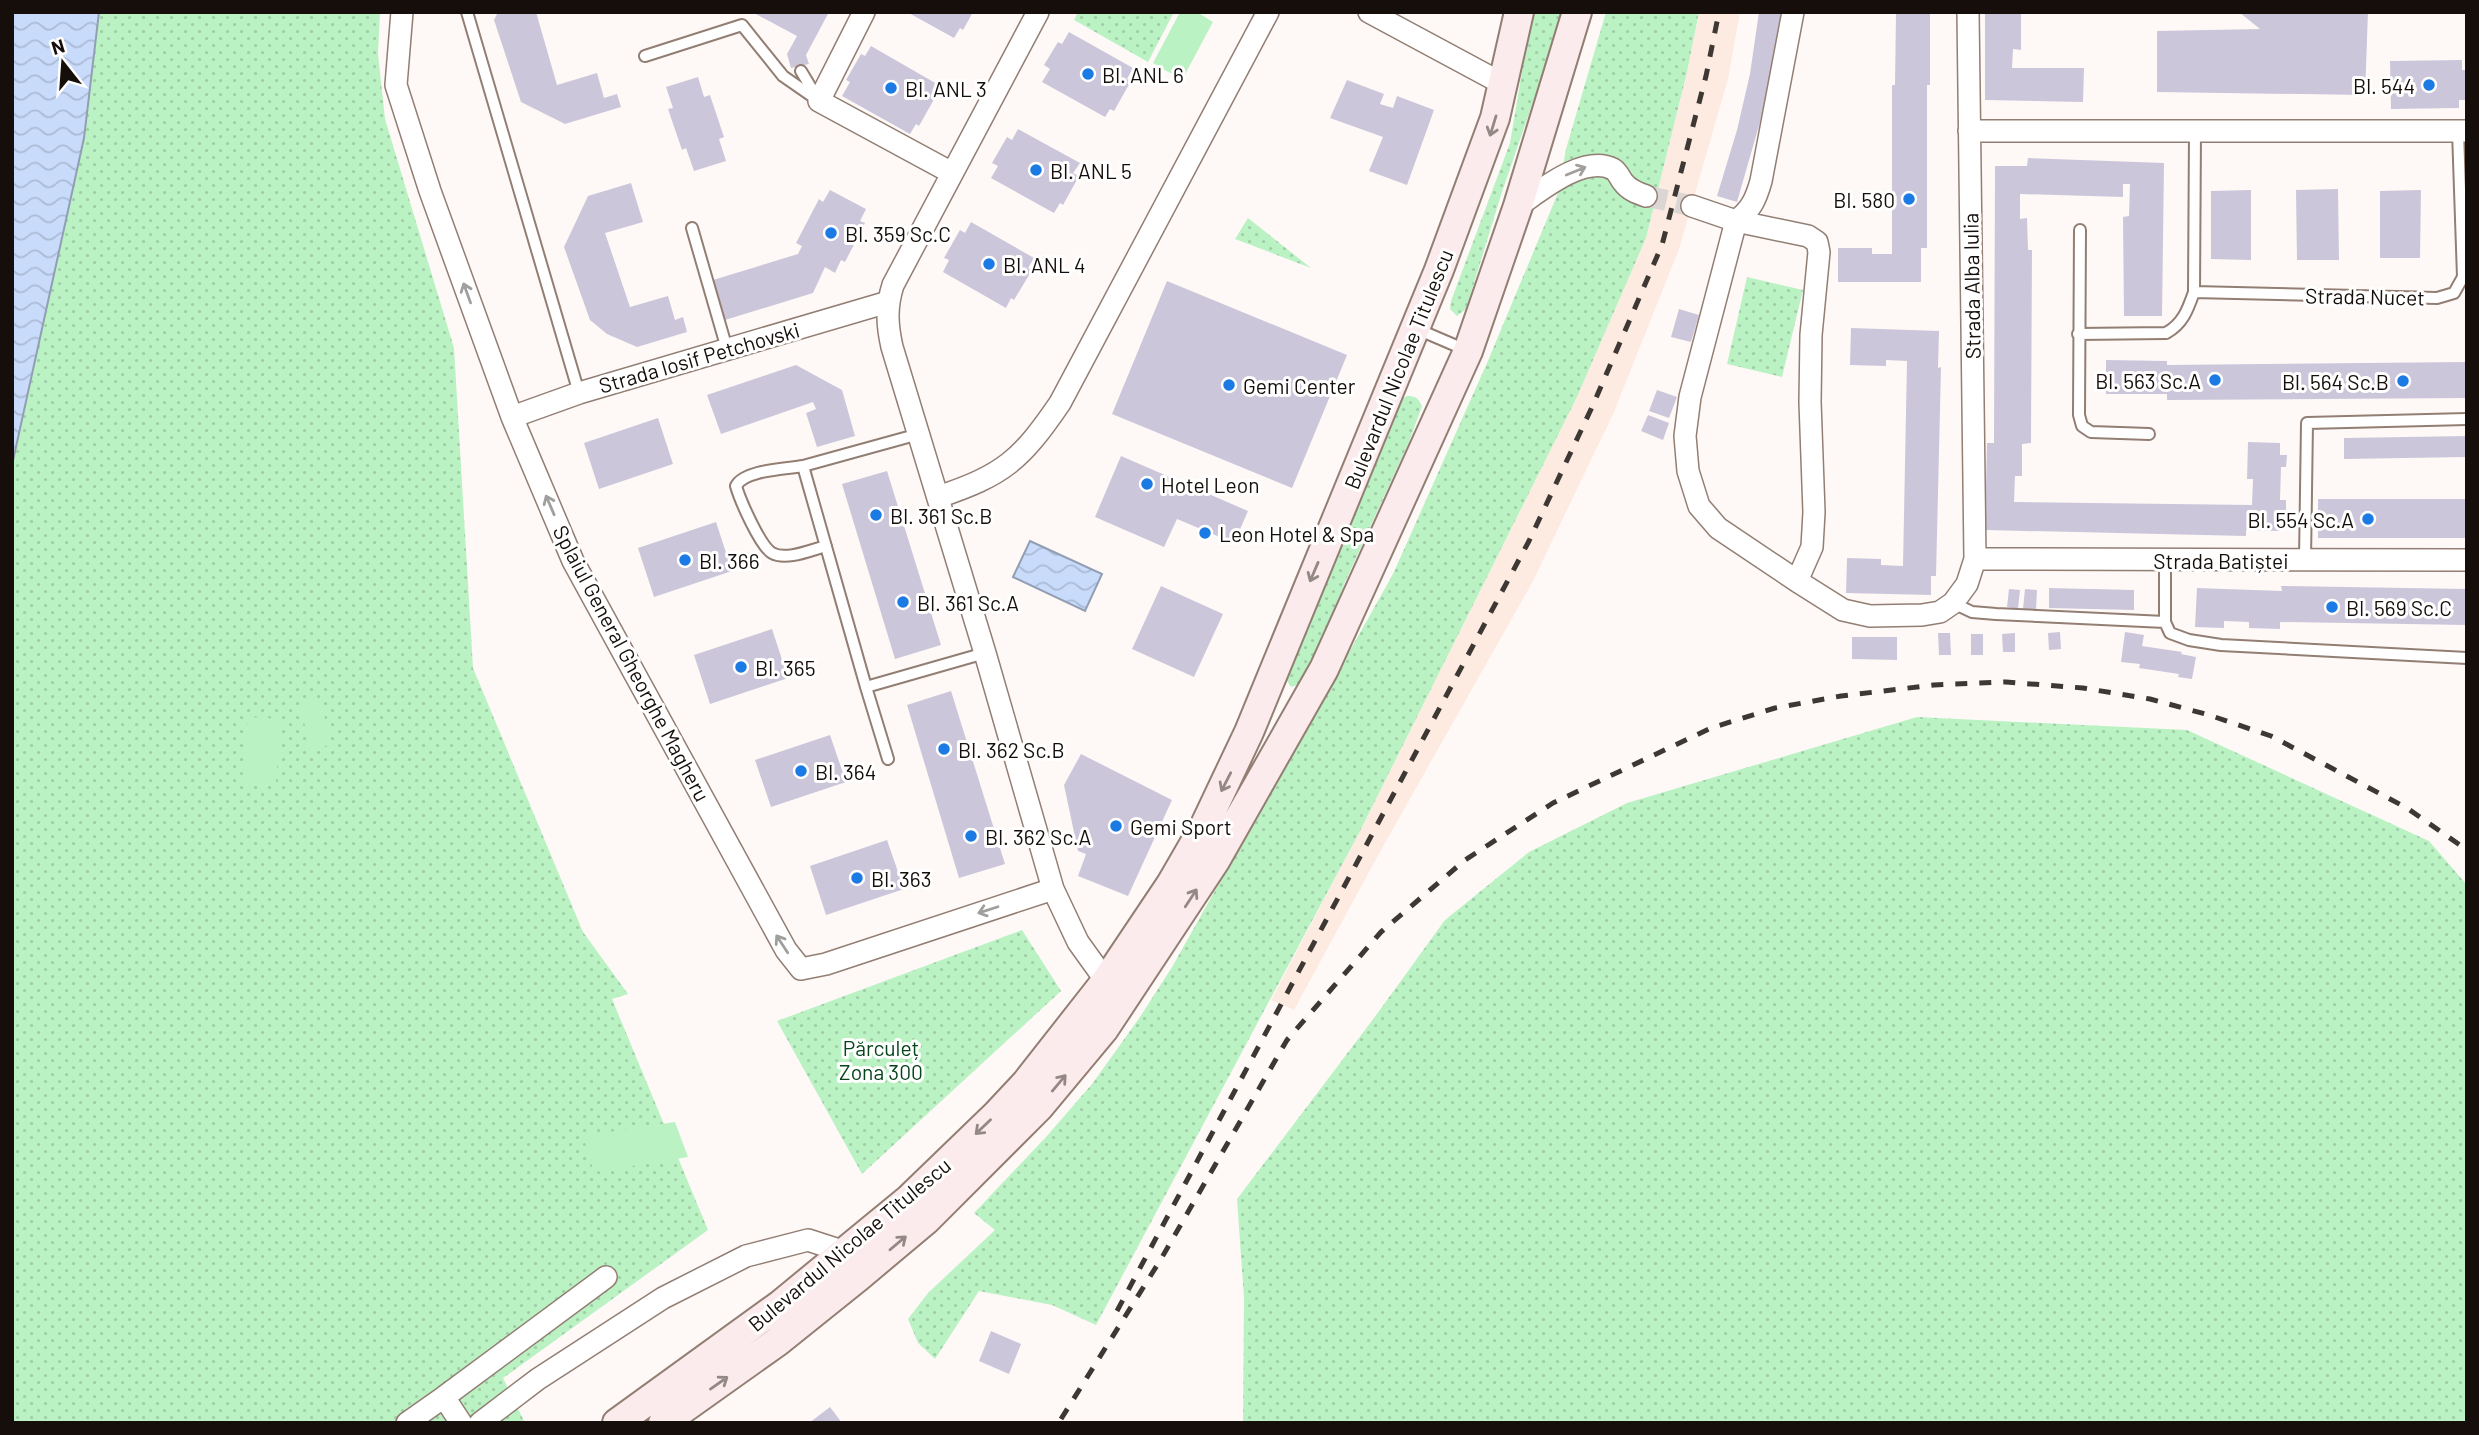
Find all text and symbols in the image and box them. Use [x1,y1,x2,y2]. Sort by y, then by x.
north arrow [28,28,98,98]
text: N [48,33,67,59]
place label: Bl. ANL 6 [1102,62,1184,87]
marker: Bl. ANL 6 [1080,66,1096,82]
place label: Bl. 544 [2353,73,2415,98]
place label: Bl. ANL 3 [905,76,987,101]
marker: Bl. 544 [2421,77,2437,93]
marker: Bl. ANL 3 [883,80,899,96]
one-way arrow [1485,115,1498,137]
place label: Bl. ANL 5 [1050,158,1132,183]
marker: Bl. ANL 5 [1028,162,1044,178]
one-way arrow [1564,164,1586,177]
place label: Bl. 580 [1833,187,1895,212]
marker: Bl. 580 [1901,191,1917,207]
street label: Strada Alba Iulia [1957,213,1985,359]
place label: Bl. 359 Sc.C [845,221,951,246]
marker: Bl. 359 Sc.C [823,225,839,241]
street label: Bulevardul Nicolae Titulescu [1338,245,1458,493]
place label: Bl. ANL 4 [1003,252,1086,277]
marker: Bl. ANL 4 [981,256,997,272]
one-way arrow [460,282,472,304]
street label: Strada Nucet [2305,282,2425,310]
street label: Strada Iosif Petchovski [596,316,802,398]
place label: Bl. 563 Sc.A [2095,368,2201,393]
place label: Bl. 564 Sc.B [2282,369,2389,394]
marker: Bl. 563 Sc.A [2207,372,2223,388]
place label: Gemi Center [1243,373,1356,398]
marker: Bl. 564 Sc.B [2395,373,2411,389]
marker: Gemi Center [1221,377,1237,393]
place label: Hotel Leon [1161,472,1260,497]
marker: Hotel Leon [1139,476,1155,492]
one-way arrow [543,494,556,516]
place label: Bl. 361 Sc.B [890,503,992,528]
marker: Bl. 361 Sc.B [868,507,884,523]
place label: Bl. 554 Sc.A [2247,507,2354,532]
marker: Bl. 554 Sc.A [2360,511,2376,527]
street label: Splaiul General Gheorghe Magheru [548,521,716,805]
place label: Leon Hotel & Spa [1219,521,1374,546]
marker: Leon Hotel & Spa [1197,525,1213,541]
place label: Bl. 366 [699,548,759,573]
street label: Strada Batiștei [2153,548,2289,573]
marker: Bl. 366 [677,552,693,568]
one-way arrow [1307,561,1320,583]
place label: Bl. 361 Sc.A [917,590,1019,615]
marker: Bl. 361 Sc.A [895,594,911,610]
place label: Bl. 569 Sc.C [2346,595,2452,620]
marker: Bl. 569 Sc.C [2324,599,2340,615]
place label: Bl. 365 [755,655,815,680]
marker: Bl. 365 [733,659,749,675]
place label: Bl. 362 Sc.B [958,737,1065,762]
marker: Bl. 362 Sc.B [936,741,952,757]
place label: Bl. 364 [815,759,876,784]
marker: Bl. 364 [793,763,809,779]
one-way arrow [1218,771,1232,792]
place label: Gemi Sport [1130,814,1232,839]
marker: Gemi Sport [1108,818,1124,834]
place label: Bl. 362 Sc.A [985,824,1092,849]
marker: Bl. 362 Sc.A [963,828,979,844]
place label: Bl. 363 [871,866,931,891]
marker: Bl. 363 [849,870,865,886]
one-way arrow [1184,889,1198,908]
one-way arrow [977,904,999,917]
one-way arrow [775,934,789,954]
park label: Părculeț Zona 300 [839,1035,923,1084]
one-way arrow [1051,1074,1067,1092]
one-way arrow [975,1118,992,1135]
street label: Bulevardul Nicolae Titulescu [743,1152,955,1336]
one-way arrow [889,1235,907,1251]
one-way arrow [709,1376,728,1390]

